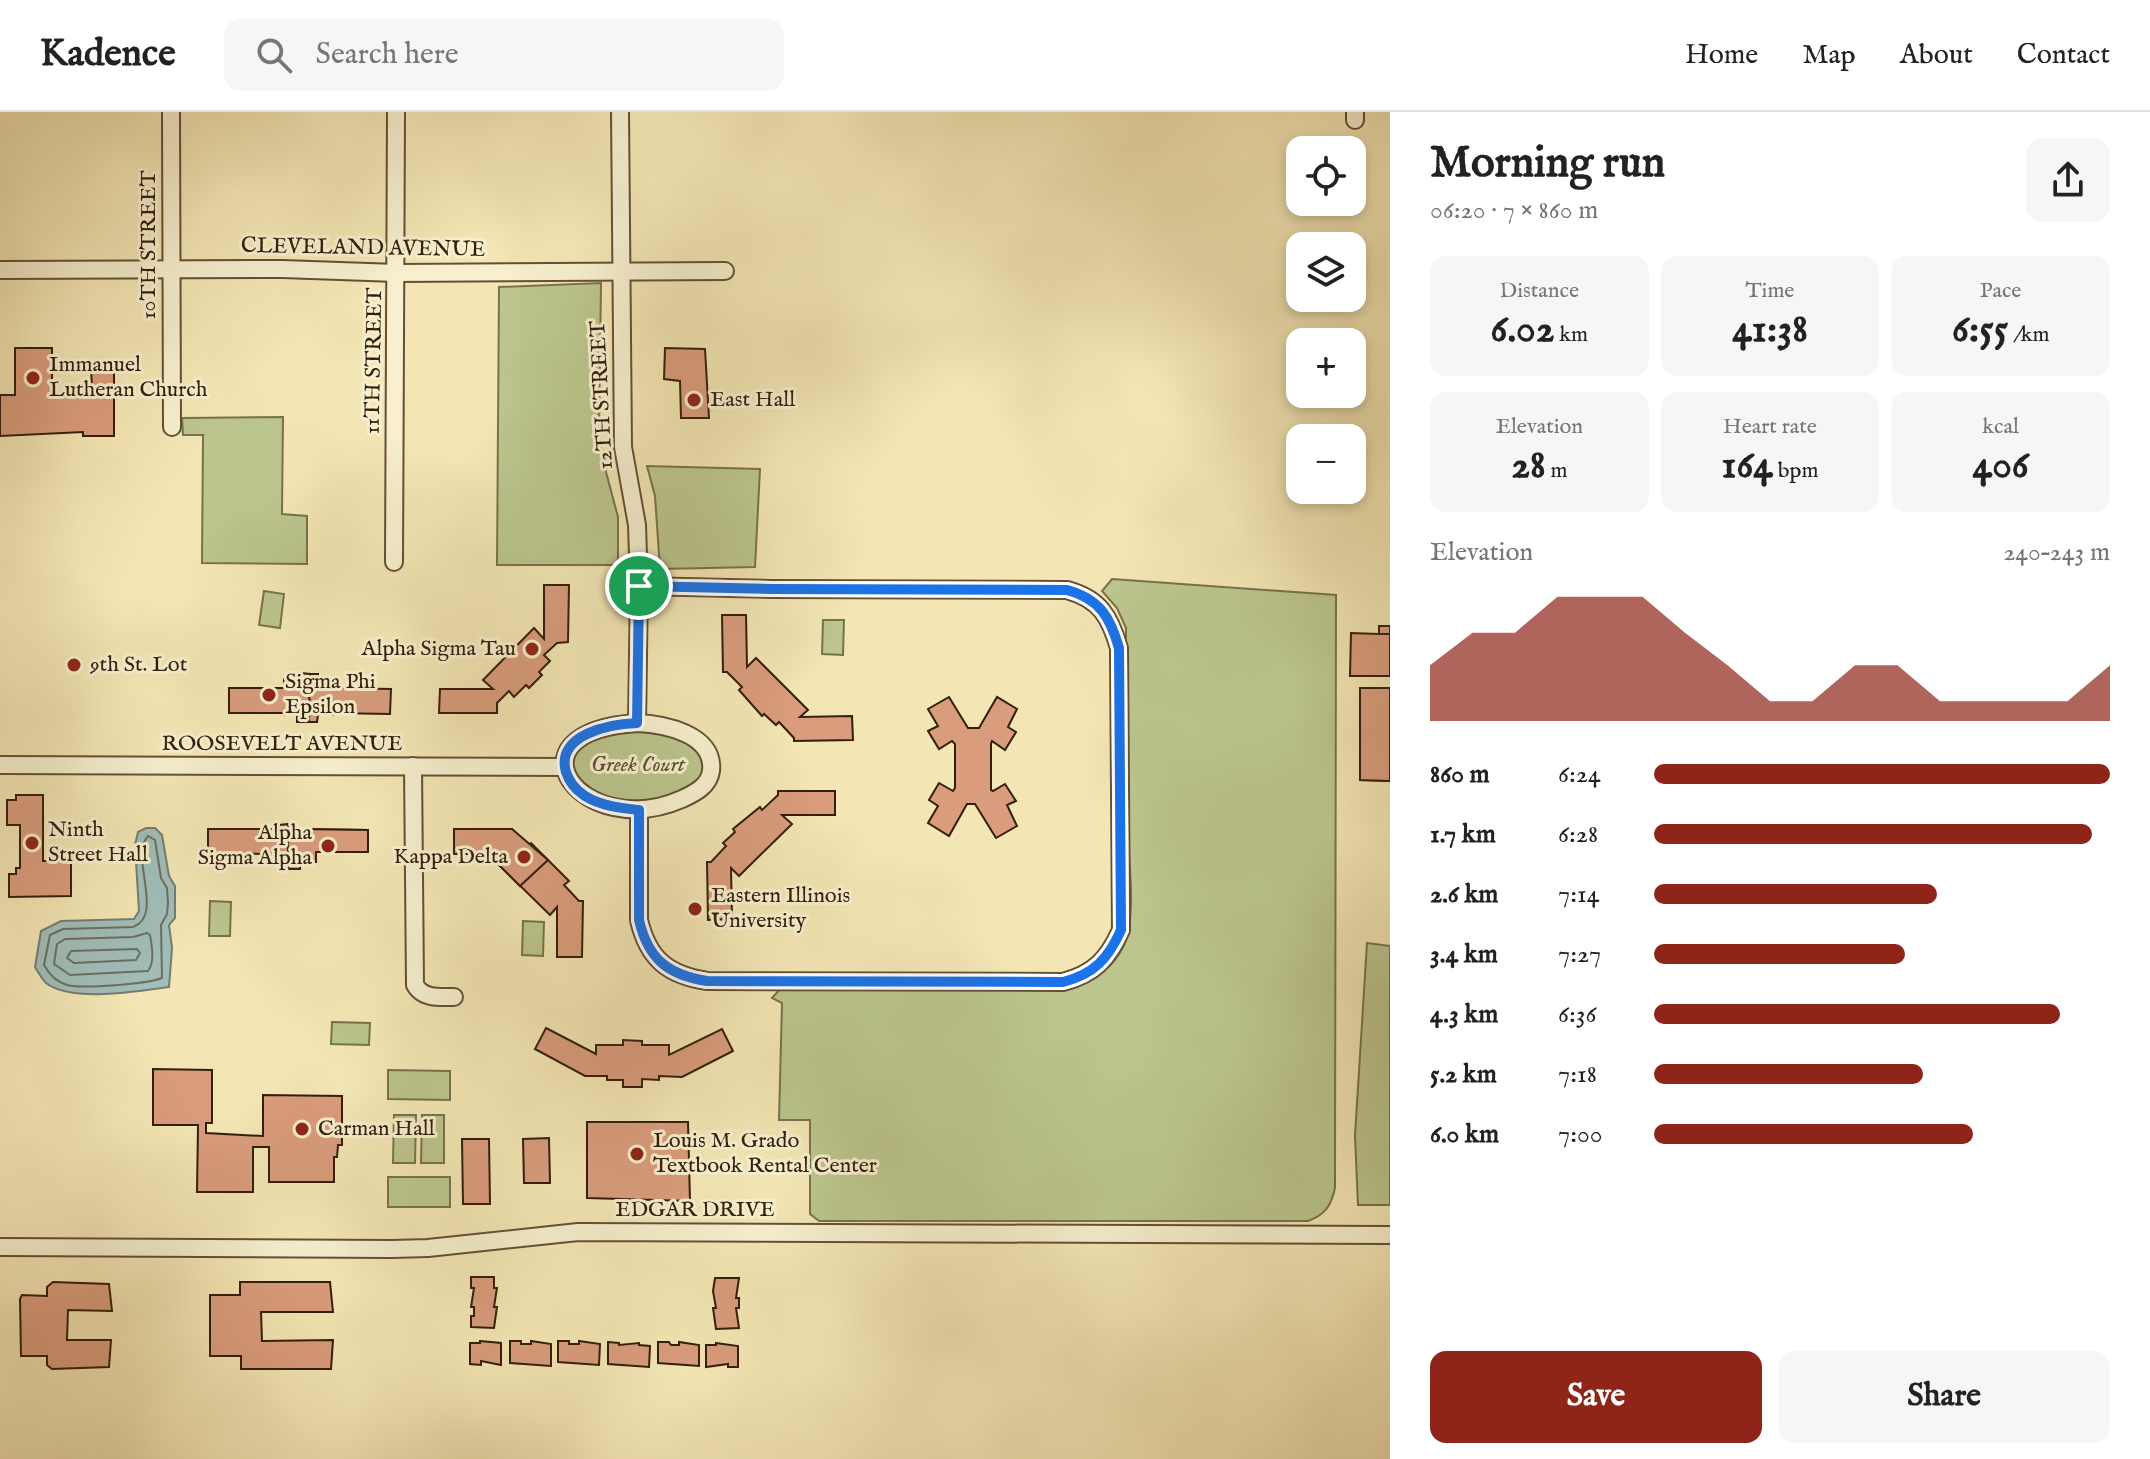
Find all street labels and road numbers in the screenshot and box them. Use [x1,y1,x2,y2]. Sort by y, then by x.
street label: 10TH STREET [135,170,163,320]
street label: CLEVELAND AVENUE [241,232,485,264]
street label: 11TH STREET [359,287,389,435]
street label: 12TH STREET [584,320,620,470]
street label: ROOSEVELT AVENUE [162,730,402,758]
street label: EDGAR DRIVE [615,1196,775,1224]

